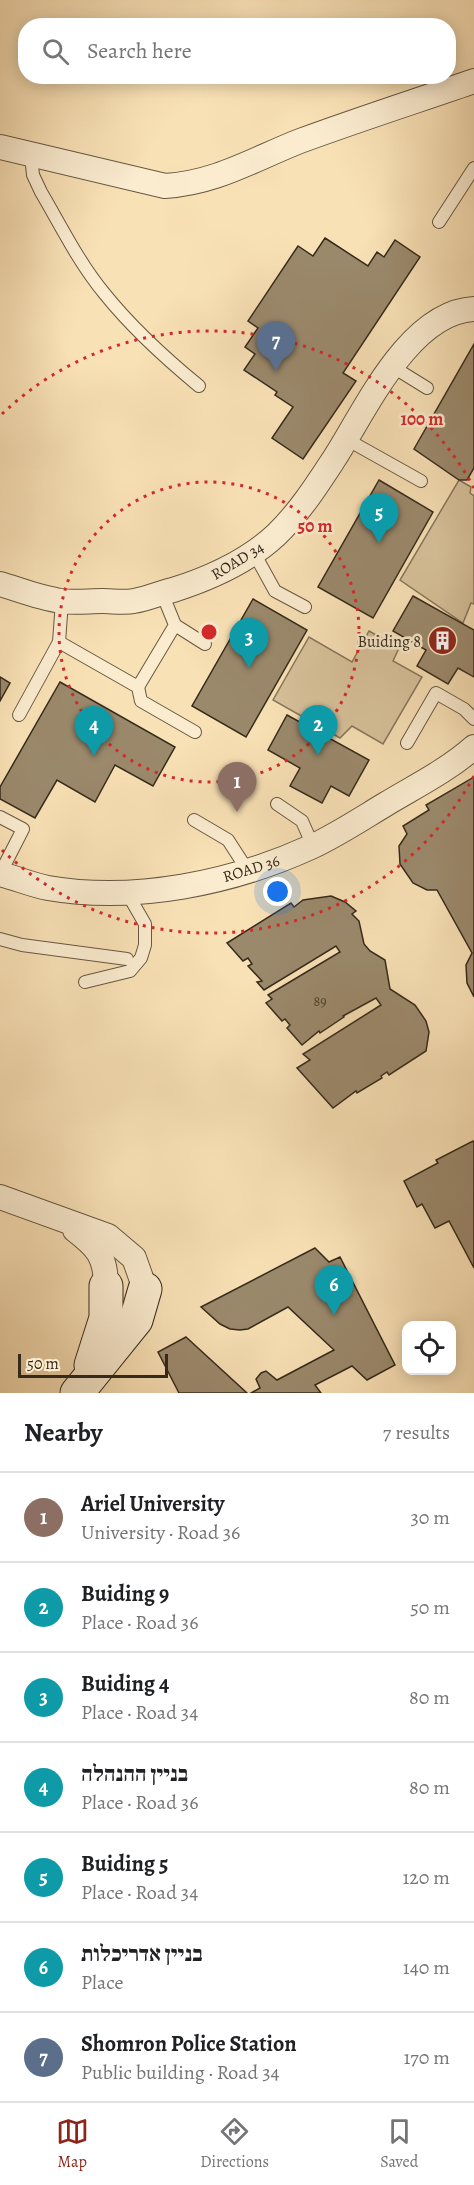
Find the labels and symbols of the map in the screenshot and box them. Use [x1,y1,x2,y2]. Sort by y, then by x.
pin: 7 [256,322,296,371]
text: 100 m [401,407,443,431]
pin: 5 [360,494,398,543]
text: 50 m [298,514,332,538]
street label: ROAD 34 [207,536,268,585]
pin: 3 [230,618,268,668]
centre of rings [199,622,219,642]
building icon: Buiding 8 [426,625,458,657]
place label: Buiding 8 [357,631,421,653]
pin: 4 [74,706,113,756]
pin: 2 [298,706,338,755]
pin: 1 [218,762,256,812]
street label: ROAD 36 [220,850,282,888]
your location [263,877,292,906]
house number: 89 [313,992,327,1011]
pin: 6 [314,1266,354,1315]
scale bar [18,1351,168,1378]

